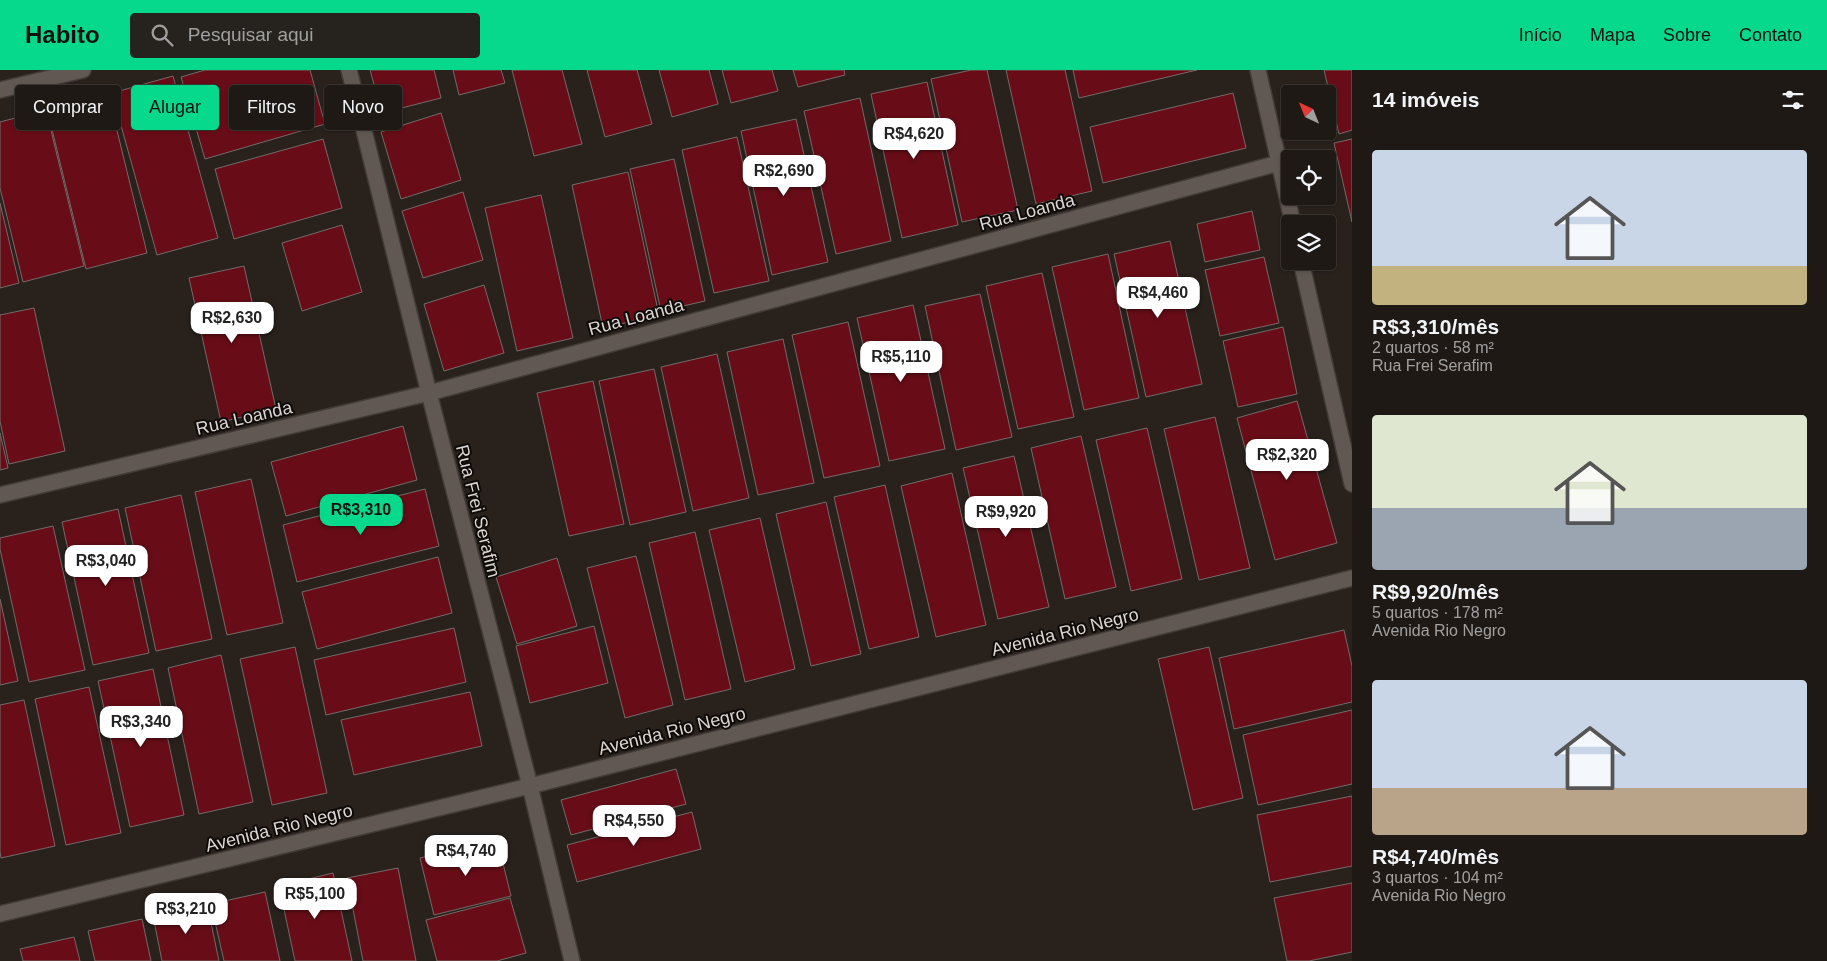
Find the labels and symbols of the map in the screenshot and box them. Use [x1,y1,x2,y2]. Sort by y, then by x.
north arrow [1281,85,1336,140]
pin: R$4,620 [868,118,960,160]
pin: R$2,690 [738,154,830,197]
street label: Rua Loanda [977,189,1078,234]
pin: R$4,460 [1112,276,1204,319]
street label: Rua Loanda [586,294,687,339]
pin: R$2,630 [186,302,278,344]
pin: R$5,110 [855,340,947,383]
street label: Rua Loanda [194,397,295,439]
pin: R$2,320 [1241,438,1333,481]
street label: Rua Frei Serafim [452,443,504,579]
pin: R$3,310 [315,494,407,536]
pin: R$9,920 [960,496,1052,538]
pin: R$3,040 [60,544,152,587]
street label: Avenida Rio Negro [989,604,1141,660]
street label: Avenida Rio Negro [596,703,748,759]
pin: R$3,340 [95,706,187,748]
street label: Avenida Rio Negro [203,800,355,856]
pin: R$4,550 [588,804,680,847]
pin: R$4,740 [420,834,512,877]
pin: R$5,100 [269,878,361,920]
pin: R$3,210 [140,892,232,935]

